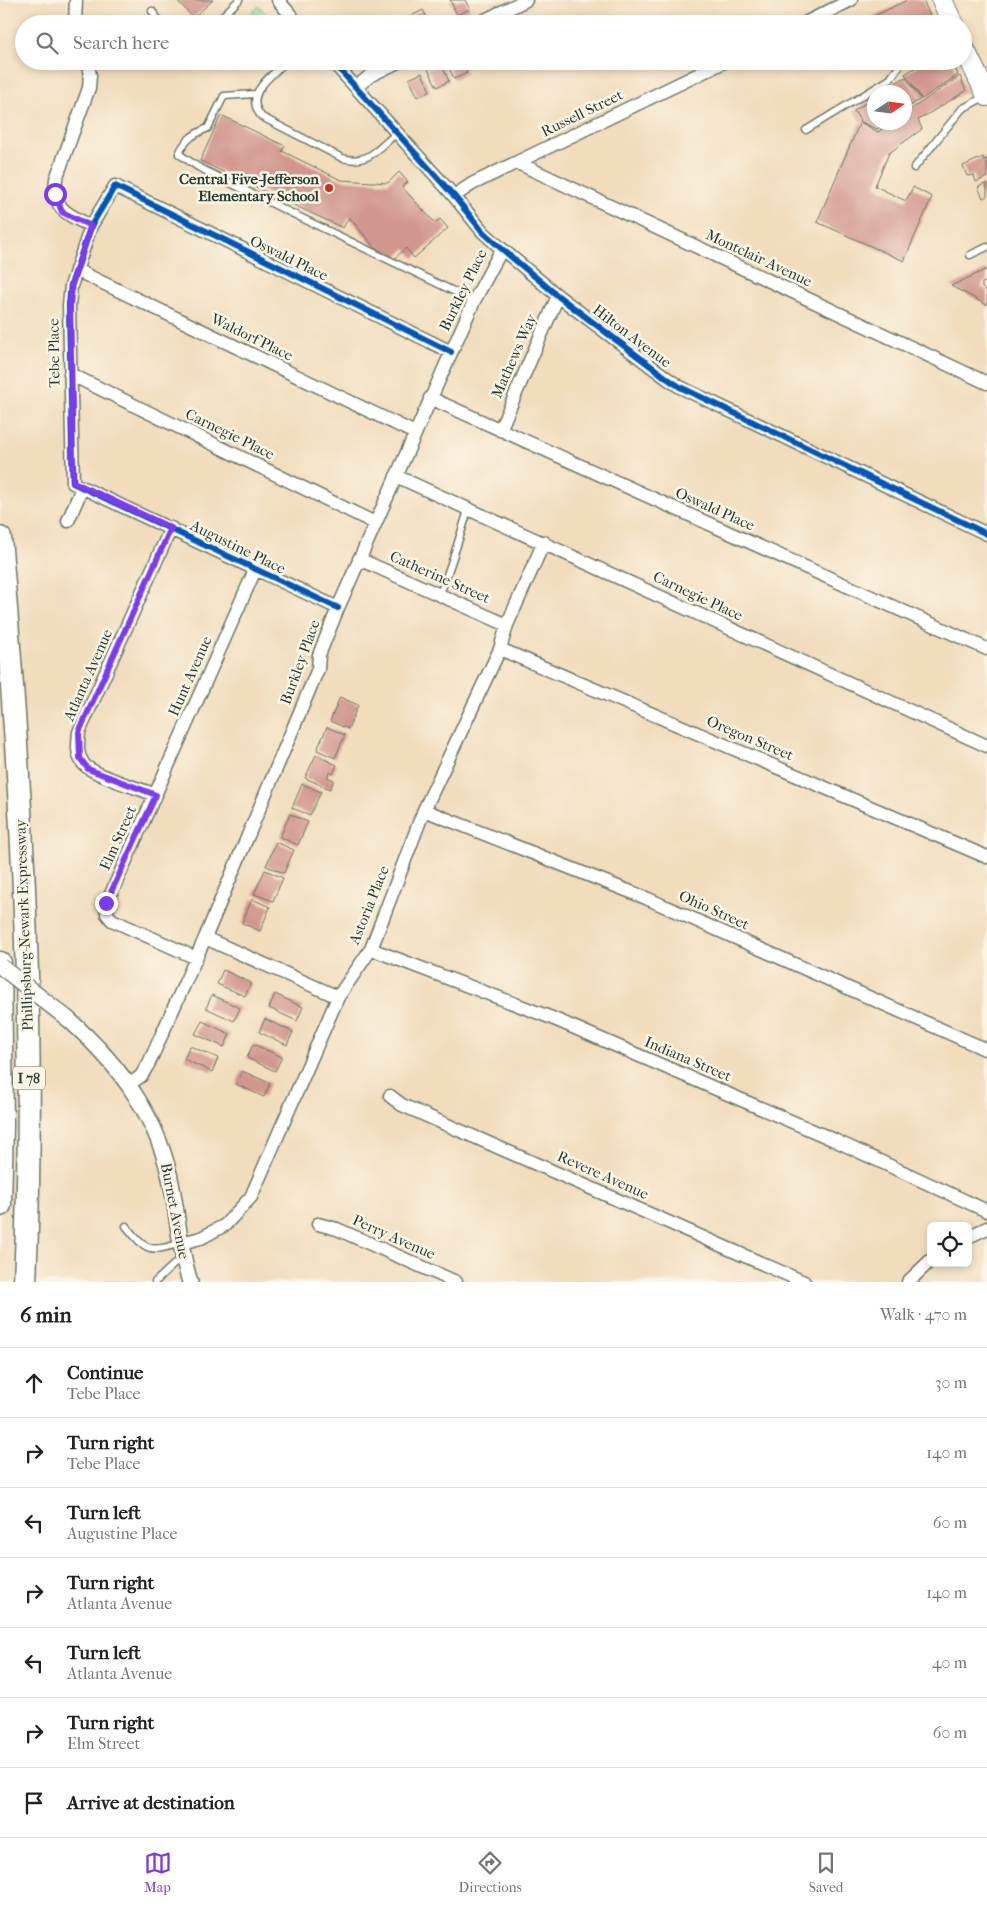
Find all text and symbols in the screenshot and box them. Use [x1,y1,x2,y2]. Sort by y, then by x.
search box [15,15,972,70]
icon: search [33,29,61,57]
text: Search here [73,32,169,54]
street label: Russell Street [538,85,626,141]
north arrow [867,85,912,130]
place label: Central Five-Jefferson Elementary School [179,170,320,205]
marker: Central Five-Jefferson Elementary School [323,182,335,194]
route start [44,183,67,206]
street label: Montclair Avenue [703,226,815,291]
street label: Oswald Place [247,231,332,285]
street label: Burkley Place [435,246,491,334]
street label: Hilton Avenue [589,301,675,372]
street label: Waldorf Place [207,309,296,365]
street label: Mathews Way [487,310,541,401]
street label: Tebe Place [44,318,64,388]
street label: Carnegie Place [183,405,278,464]
street label: Oswald Place [673,484,758,535]
street label: Augustine Place [187,516,289,578]
street label: Catherine Street [387,547,494,607]
street label: Carnegie Place [650,567,746,625]
street label: Burkley Place [276,617,324,707]
street label: Atlanta Avenue [59,626,116,725]
street label: Hunt Avenue [164,633,216,719]
street label: Oregon Street [704,712,797,765]
street label: Elm Street [96,802,140,873]
street label: Phillipsburg-Newark Expressway [11,818,37,1031]
street label: Astoria Place [345,862,393,948]
street label: Ohio Street [676,887,753,934]
route end [95,892,118,915]
street label: Indiana Street [642,1033,735,1086]
road number: I 78 [13,1066,45,1090]
street label: Revere Avenue [555,1147,652,1203]
street label: Burnet Avenue [157,1161,193,1261]
street label: Perry Avenue [350,1211,439,1263]
map controls [927,1222,972,1267]
button: locate [927,1222,972,1267]
text: 6 min [20,1303,72,1327]
text: Walk · 470 m [880,1305,967,1324]
text: Continue [67,1362,143,1384]
icon: ahead [20,1369,48,1397]
text: 30 m [935,1373,967,1392]
text: Tebe Place [67,1384,141,1403]
text: Turn right [67,1432,154,1454]
icon: right [20,1439,48,1467]
text: 140 m [926,1443,967,1462]
text: Tebe Place [67,1454,141,1473]
text: Turn left [67,1502,141,1524]
icon: left [20,1509,48,1537]
text: 60 m [933,1513,967,1532]
text: Augustine Place [67,1524,177,1543]
text: Turn right [67,1572,154,1594]
icon: right [20,1579,48,1607]
text: 140 m [926,1583,967,1602]
text: Atlanta Avenue [67,1594,172,1613]
text: Turn left [67,1642,141,1664]
icon: left [20,1649,48,1677]
text: 40 m [932,1653,967,1672]
text: Atlanta Avenue [67,1664,172,1683]
text: Turn right [67,1712,154,1734]
icon: right [20,1719,48,1747]
text: 60 m [933,1723,967,1742]
text: Elm Street [67,1734,140,1753]
icon: arrive [20,1789,48,1817]
text: Arrive at destination [67,1792,235,1814]
tab: Map [144,1849,172,1896]
tab: Directions [459,1849,522,1896]
tab: Saved [809,1849,843,1896]

